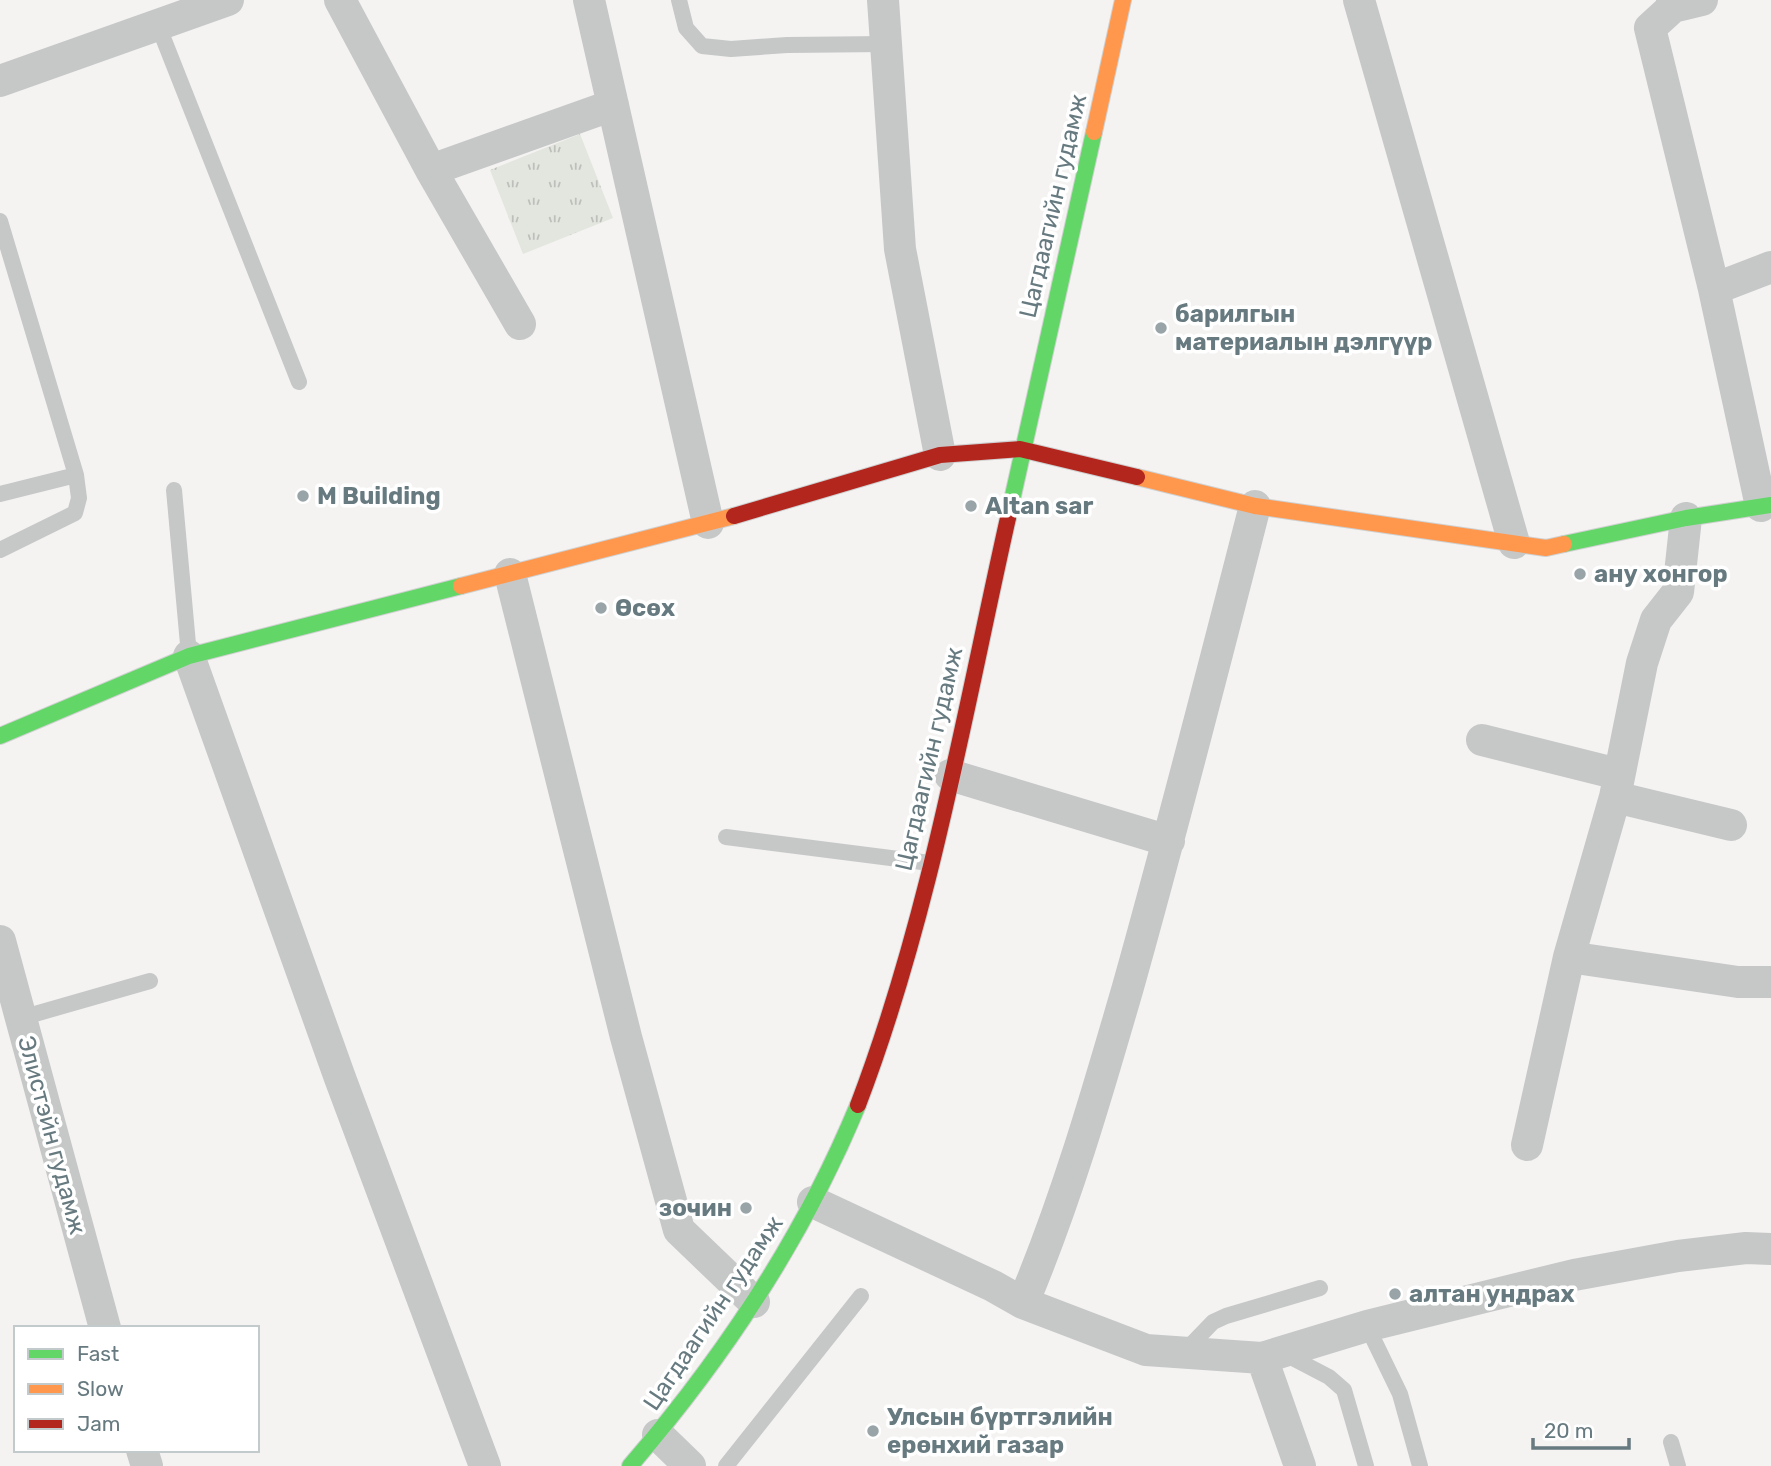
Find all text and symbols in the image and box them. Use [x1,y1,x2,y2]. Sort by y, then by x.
street label: Цагдаагийн гудамж [1014,91,1092,321]
place label: барилгын материалын дэлгүүр [1175,300,1432,356]
marker: барилгын материалын дэлгүүр [1153,320,1169,336]
place label: M Building [317,482,441,510]
marker: M Building [295,488,311,504]
place label: Altan sar [985,492,1093,520]
marker: Altan sar [963,498,979,514]
place label: ану хонгор [1594,560,1728,588]
marker: ану хонгор [1572,566,1588,582]
place label: Өсөх [615,594,675,622]
marker: Өсөх [593,600,609,616]
street label: Цагдаагийн гудамж [890,644,968,874]
street label: Элистэйн гудамж [12,1033,92,1237]
place label: зочин [659,1194,732,1222]
marker: зочин [738,1200,754,1216]
street label: Цагдаагийн гудамж [637,1210,789,1416]
place label: алтан ундрах [1409,1280,1575,1308]
marker: алтан ундрах [1387,1286,1403,1302]
legend [14,1326,259,1452]
text: Fast [77,1341,119,1366]
text: Slow [77,1376,124,1401]
place label: Улсын бүртгэлийн ерөнхий газар [887,1403,1113,1459]
scale bar [1533,1406,1629,1450]
text: Jam [77,1411,121,1436]
text: 20 m [1544,1418,1593,1443]
marker: Улсын бүртгэлийн ерөнхий газар [865,1423,881,1439]

